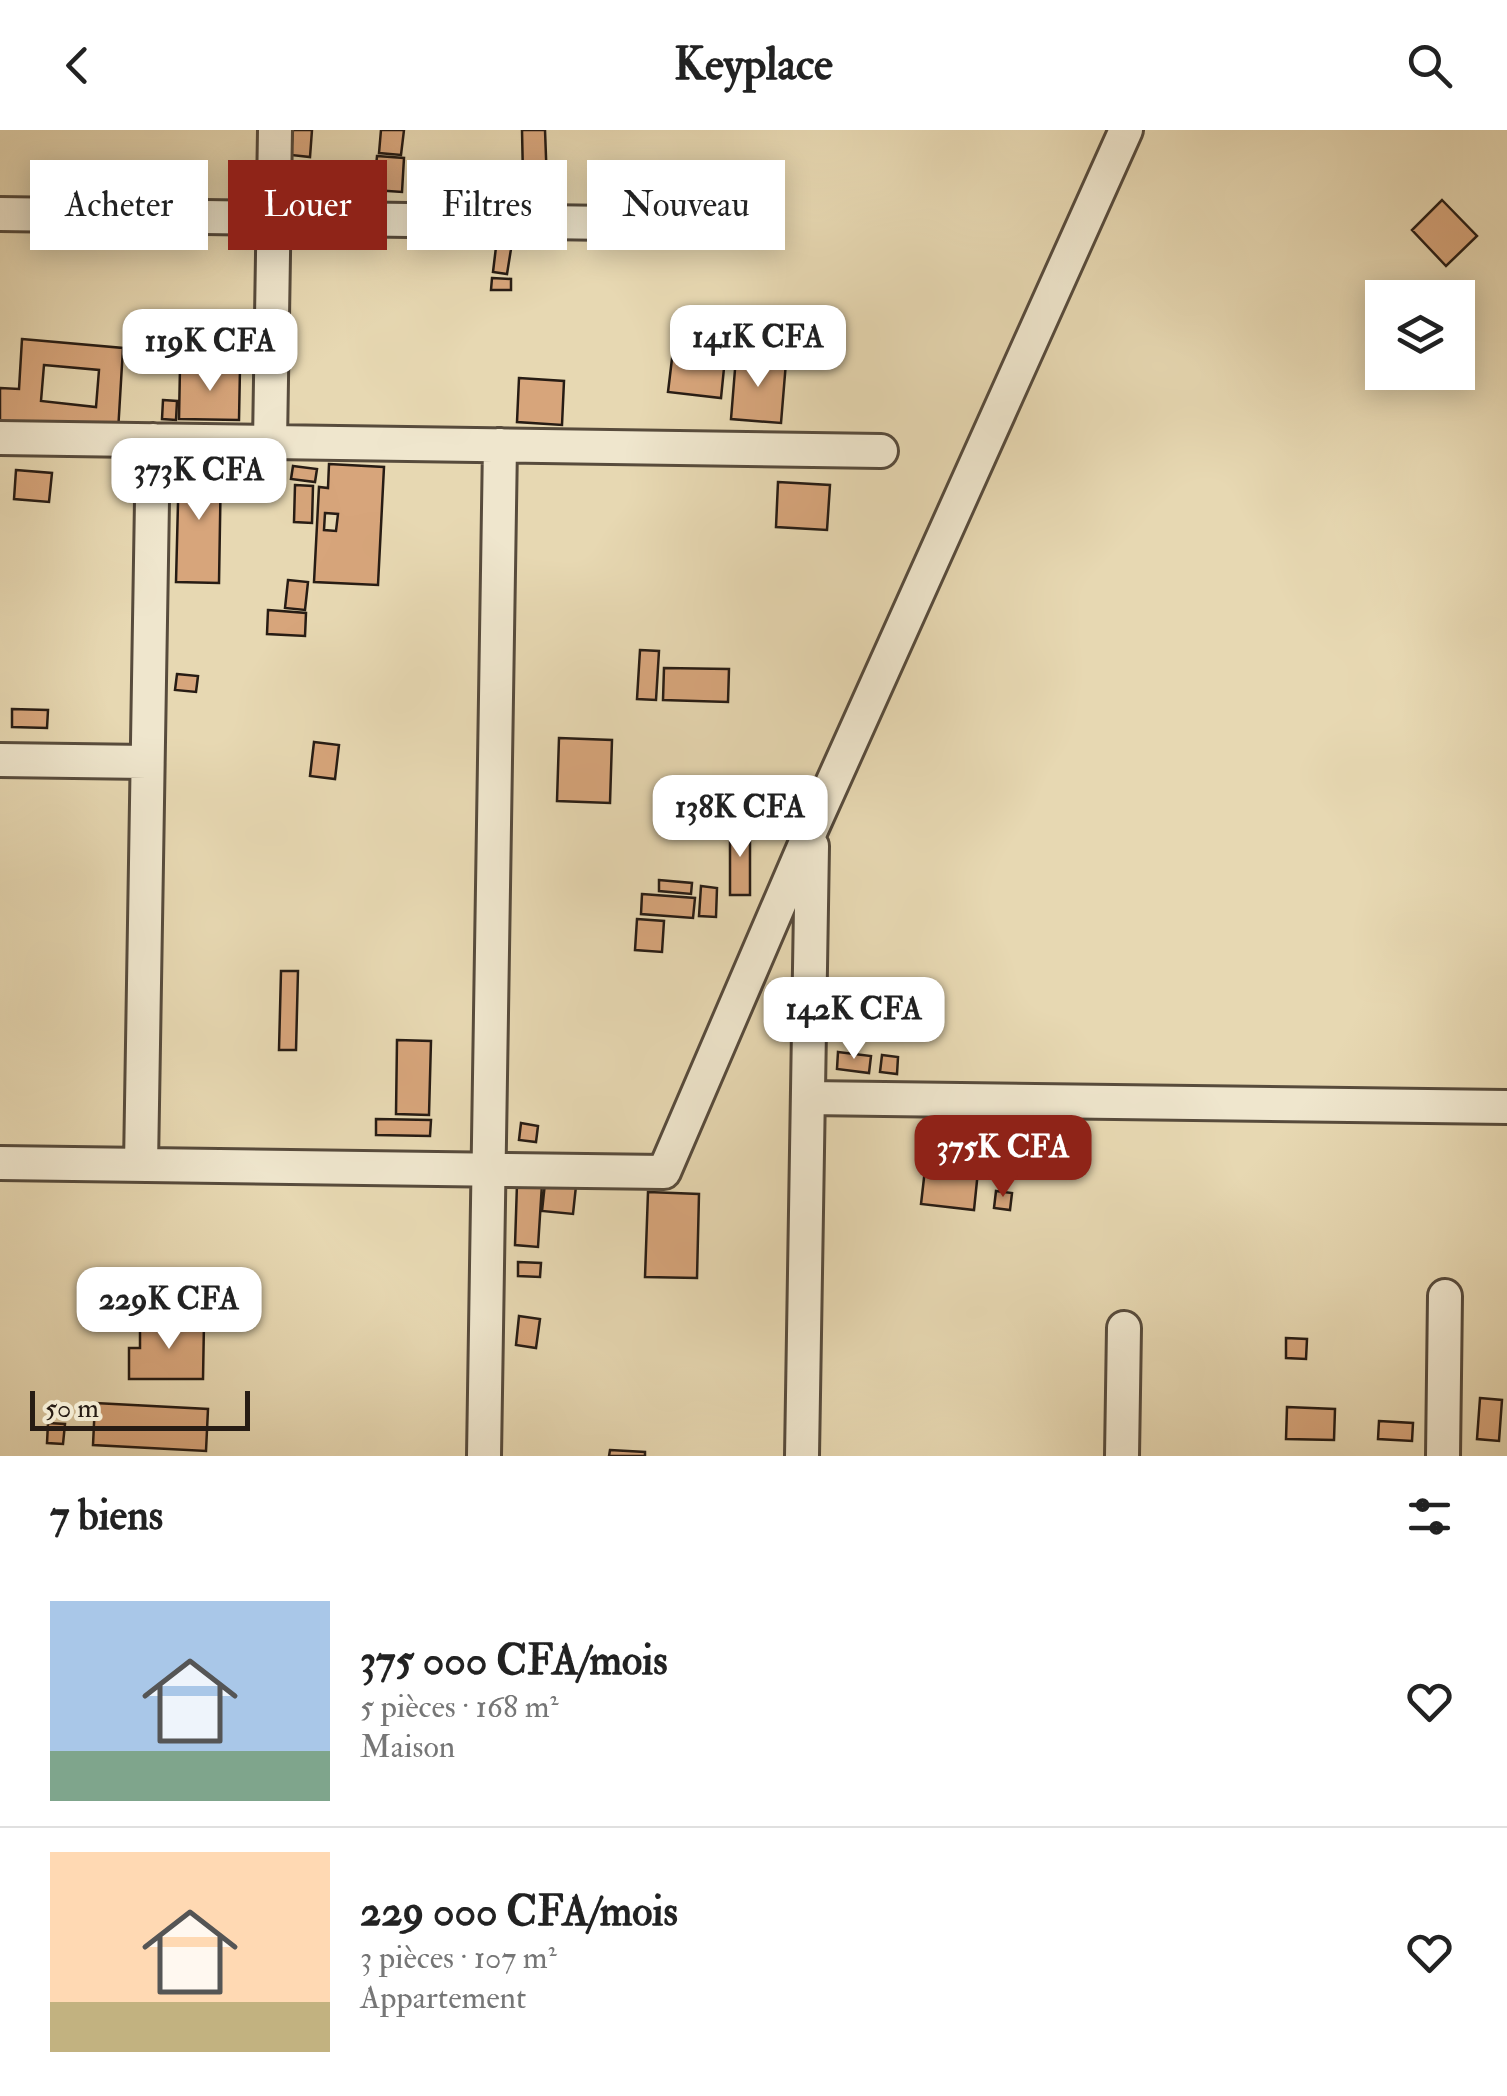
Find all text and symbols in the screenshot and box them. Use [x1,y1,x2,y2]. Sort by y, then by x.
text: Keyplace [674,37,833,93]
icon: back [50,38,105,93]
icon: search [1402,38,1457,93]
chip: Acheter [30,160,208,250]
chip: Louer [228,160,387,250]
chip: Filtres [407,160,567,250]
chip: Nouveau [587,160,785,250]
map controls [1365,280,1475,390]
button: layers [1365,280,1475,390]
pin: 141K CFA [655,305,861,390]
pin: 119K CFA [107,309,313,394]
text: 141K CFA [692,317,824,357]
text: 119K CFA [144,321,276,361]
pin: 373K CFA [96,438,302,523]
text: 373K CFA [133,450,265,490]
pin: 138K CFA [637,775,843,860]
text: 138K CFA [675,787,805,827]
pin: 142K CFA [751,977,957,1062]
text: 142K CFA [786,989,922,1029]
pin: 375K CFA [900,1115,1106,1200]
text: 375K CFA [937,1127,1069,1167]
pin: 229K CFA [66,1267,272,1352]
text: 229K CFA [99,1279,239,1319]
scale bar [30,1386,250,1430]
text: 50 m [45,1391,99,1426]
icon: filters [1402,1489,1457,1544]
text: 7 biens [50,1490,163,1542]
text: 375 000 CFA/mois [360,1635,668,1687]
icon: home [130,1641,250,1761]
icon: heart [1402,1674,1457,1729]
text: 5 pièces · 168 m² [360,1687,559,1727]
text: Maison [360,1727,455,1767]
text: 229 000 CFA/mois [360,1886,678,1938]
icon: home [130,1892,250,2012]
icon: heart [1402,1925,1457,1980]
text: 3 pièces · 107 m² [360,1938,557,1978]
text: Appartement [360,1978,526,2018]

